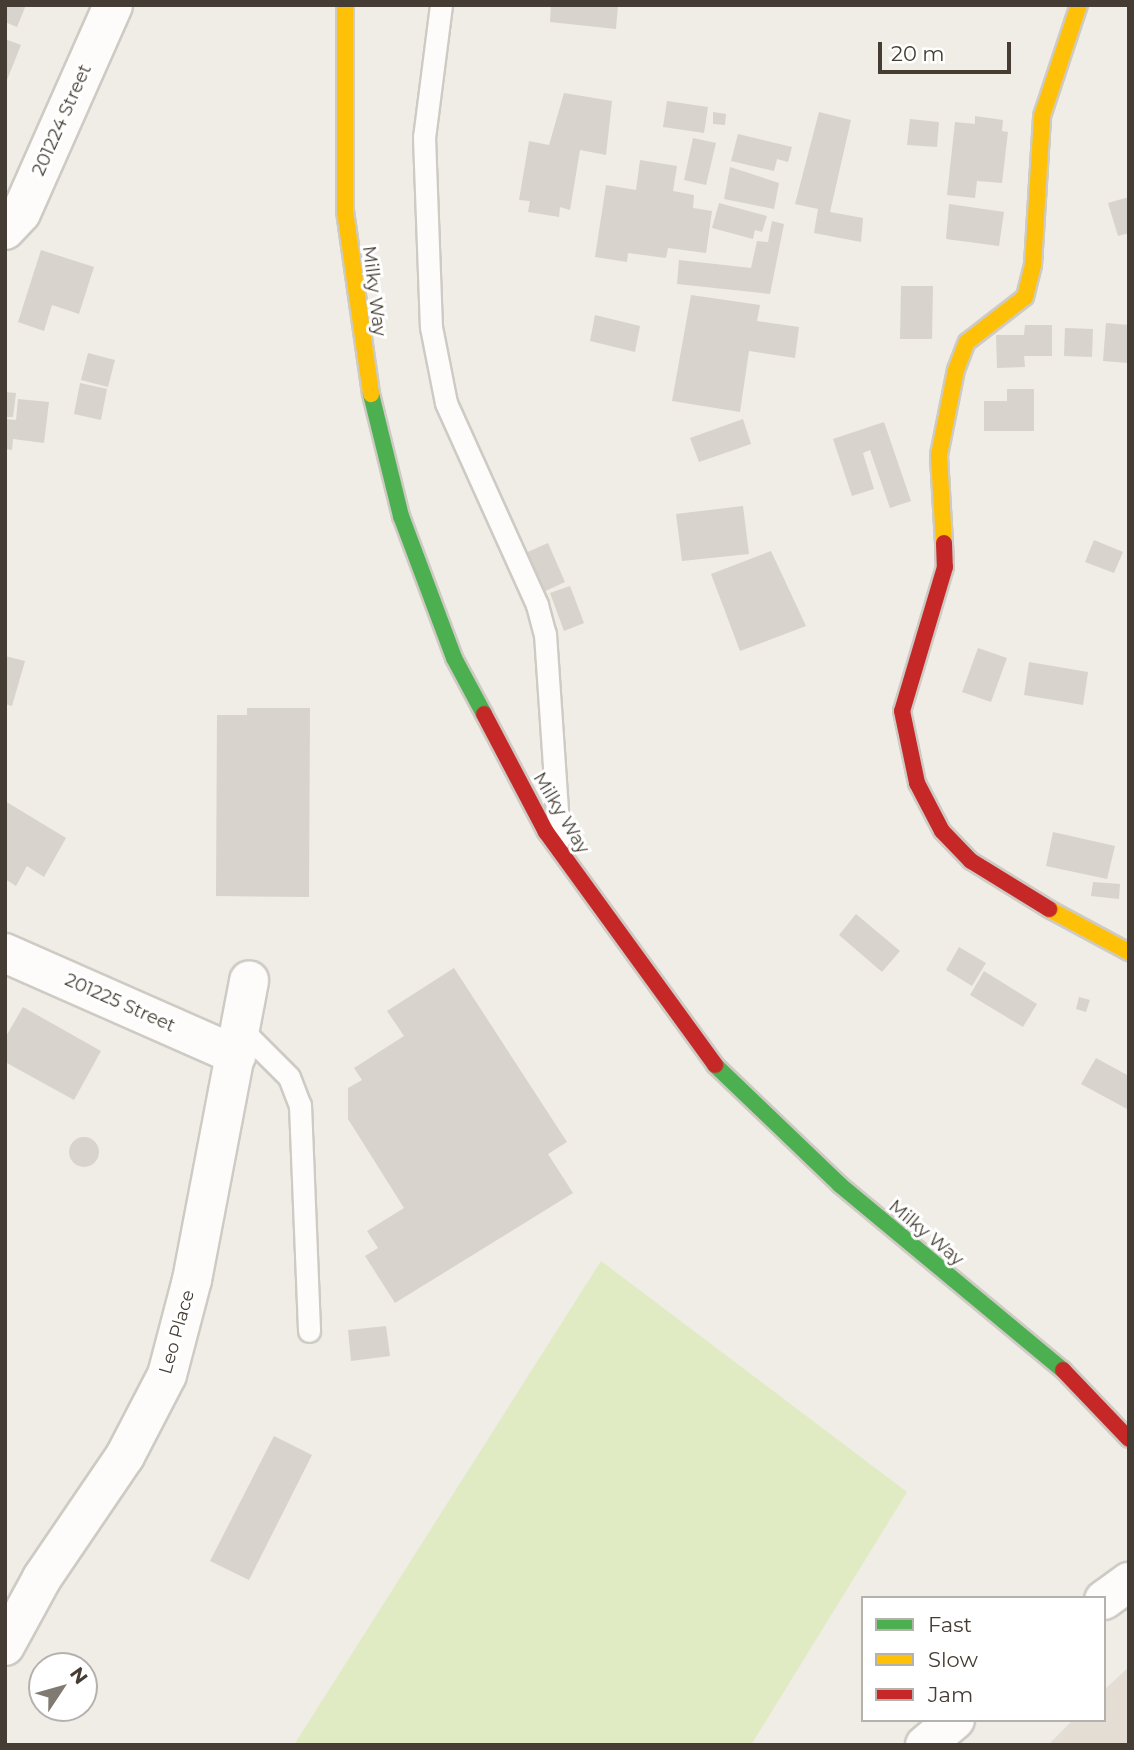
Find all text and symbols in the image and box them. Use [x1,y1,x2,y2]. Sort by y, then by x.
scale bar [882,28,1015,72]
text: 20 m [891,41,945,66]
street label: 201224 Street [28,61,96,179]
street label: Milky Way [358,245,390,337]
street label: Milky Way [528,769,594,857]
street label: 201225 Street [62,969,178,1037]
street label: Milky Way [884,1196,968,1270]
street label: Leo Place [155,1287,199,1377]
legend [861,1596,1106,1722]
text: Fast [928,1612,972,1637]
text: Slow [928,1647,978,1672]
north arrow [28,1652,98,1722]
text: N [65,1663,93,1689]
text: Jam [928,1682,973,1707]

